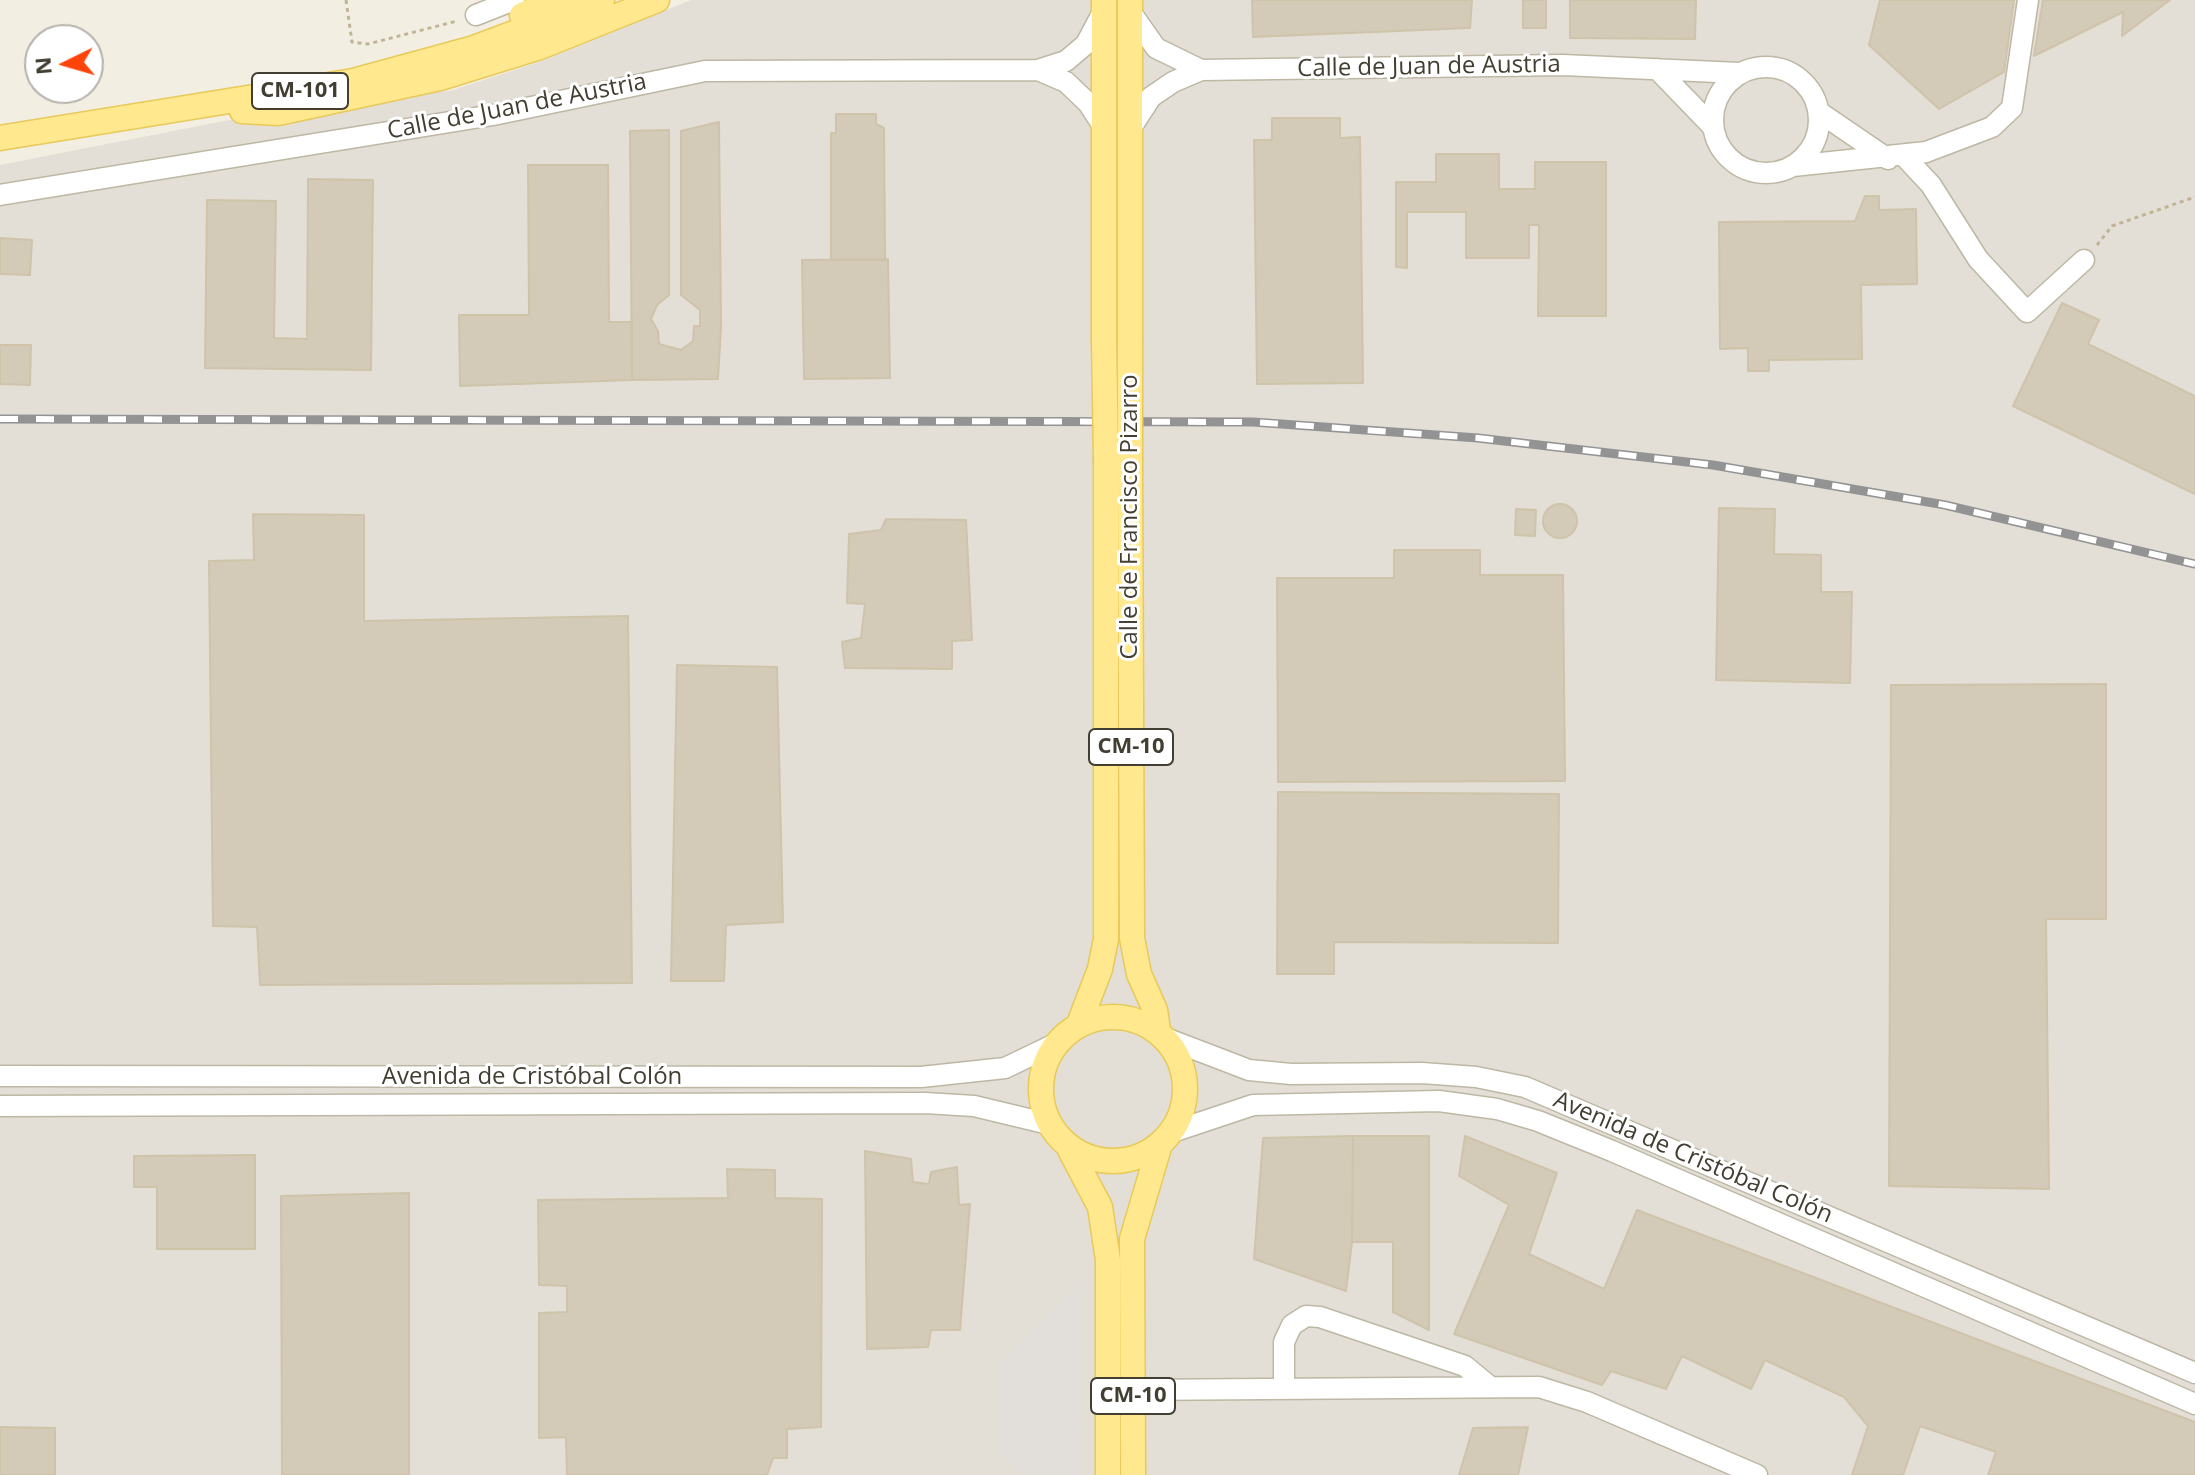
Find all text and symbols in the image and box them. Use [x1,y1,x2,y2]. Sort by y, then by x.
north arrow [24,24,104,104]
street label: Calle de Juan de Austria [1297,50,1561,84]
text: N [26,56,58,76]
street label: Calle de Juan de Austria [385,68,649,146]
road number: CM-101 [252,73,348,109]
street label: Calle de Francisco Pizarro [1116,374,1144,660]
road number: CM-10 [1089,729,1173,765]
street label: Avenida de Cristóbal Colón [382,1063,682,1091]
street label: Avenida de Cristóbal Colón [1549,1086,1837,1230]
road number: CM-10 [1091,1378,1175,1414]

